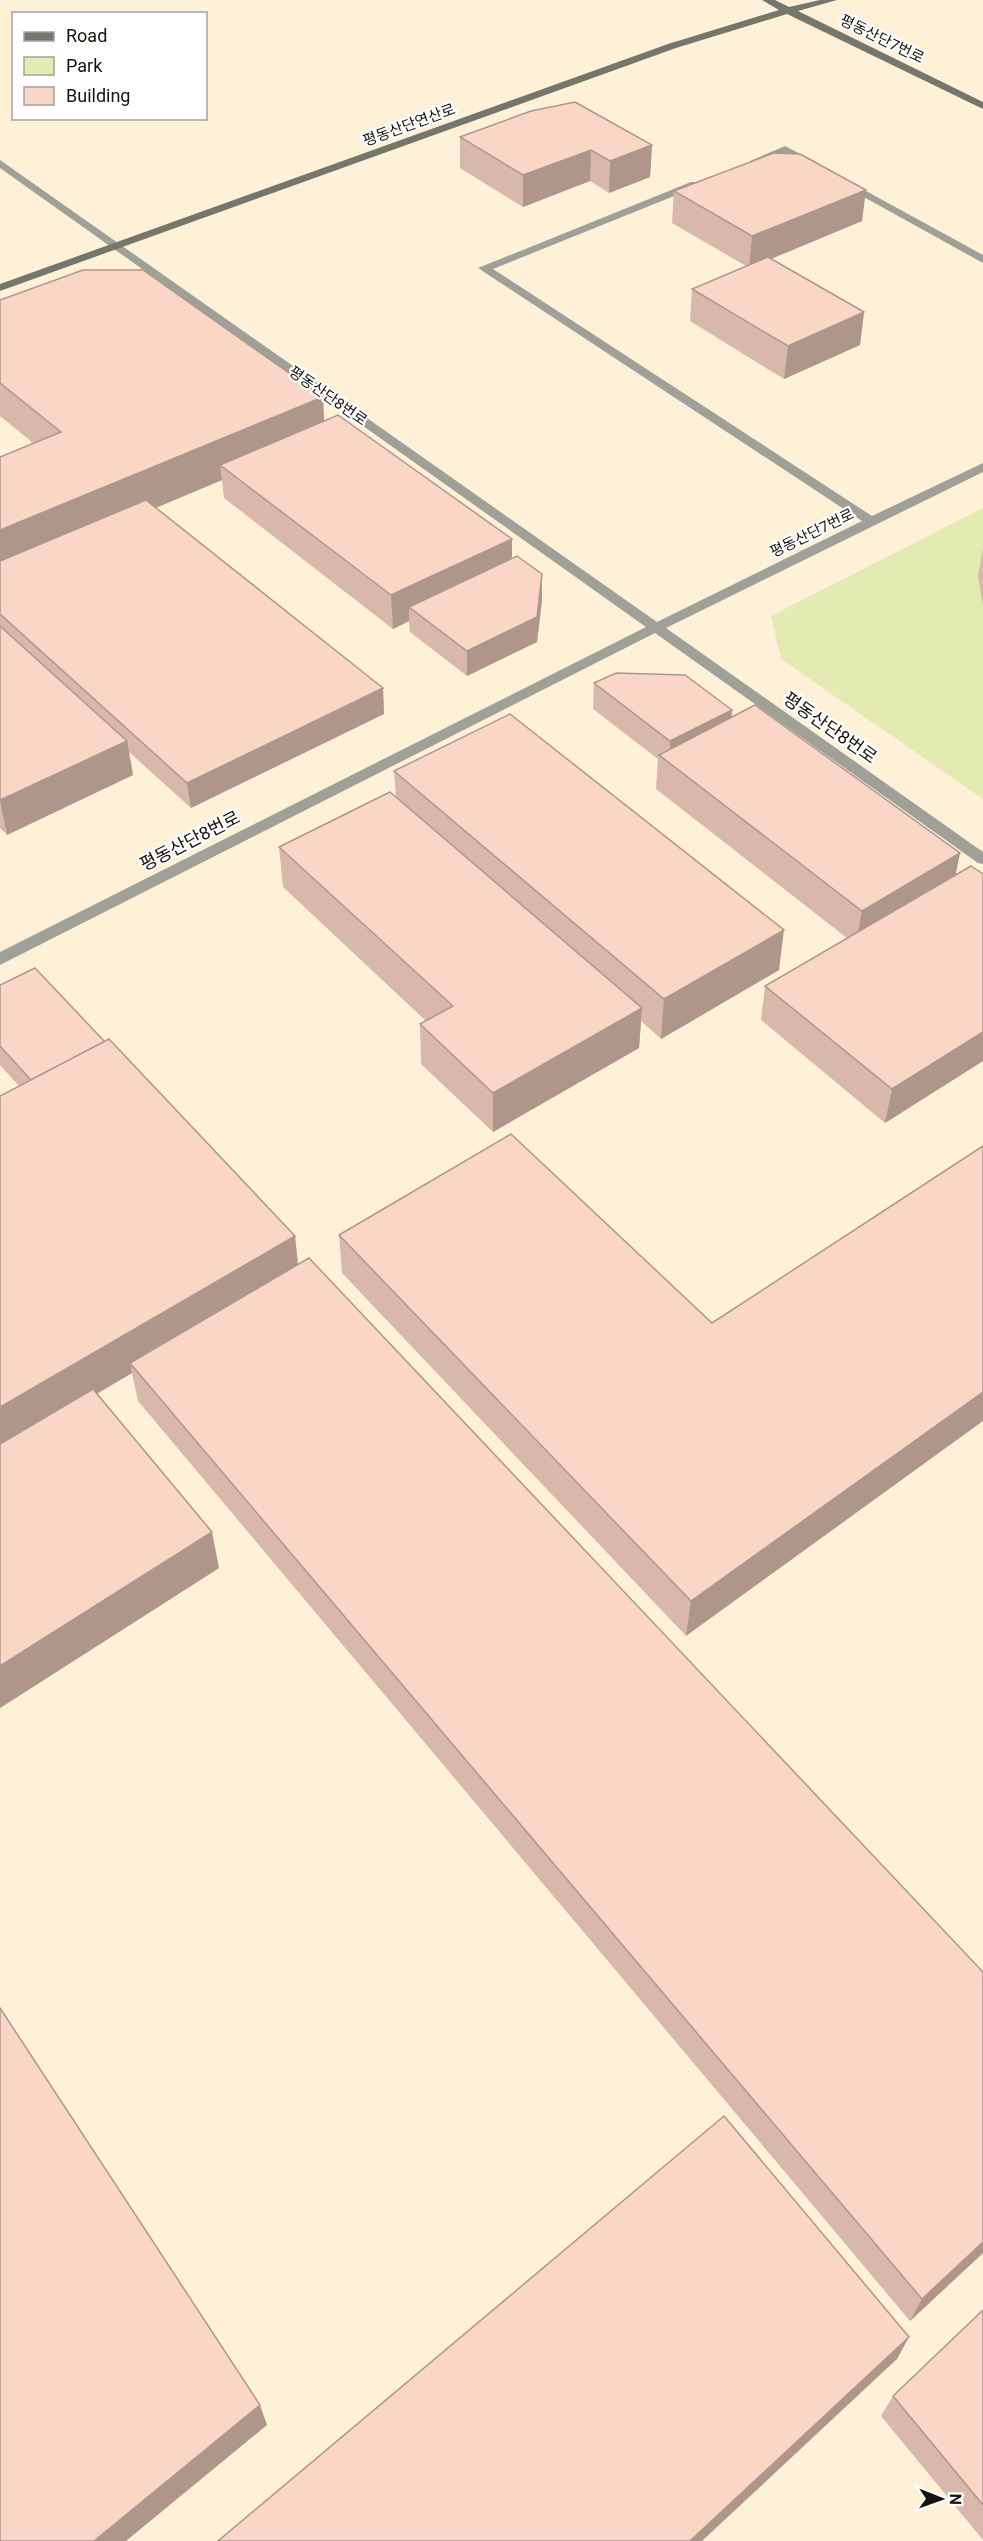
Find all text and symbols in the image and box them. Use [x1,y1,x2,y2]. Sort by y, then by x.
street label: 평동산단7번로 [837,11,927,67]
legend [12,12,207,120]
text: Road [66,25,107,46]
text: Park [66,55,103,76]
text: Building [66,85,130,106]
street label: 평동산단연산로 [361,100,457,150]
street label: 평동산단8번로 [285,362,371,430]
street label: 평동산단7번로 [767,505,857,561]
street label: 평동산단8번로 [779,688,881,768]
street label: 평동산단8번로 [136,806,243,875]
north arrow [911,2469,971,2529]
text: N [946,2493,965,2505]

